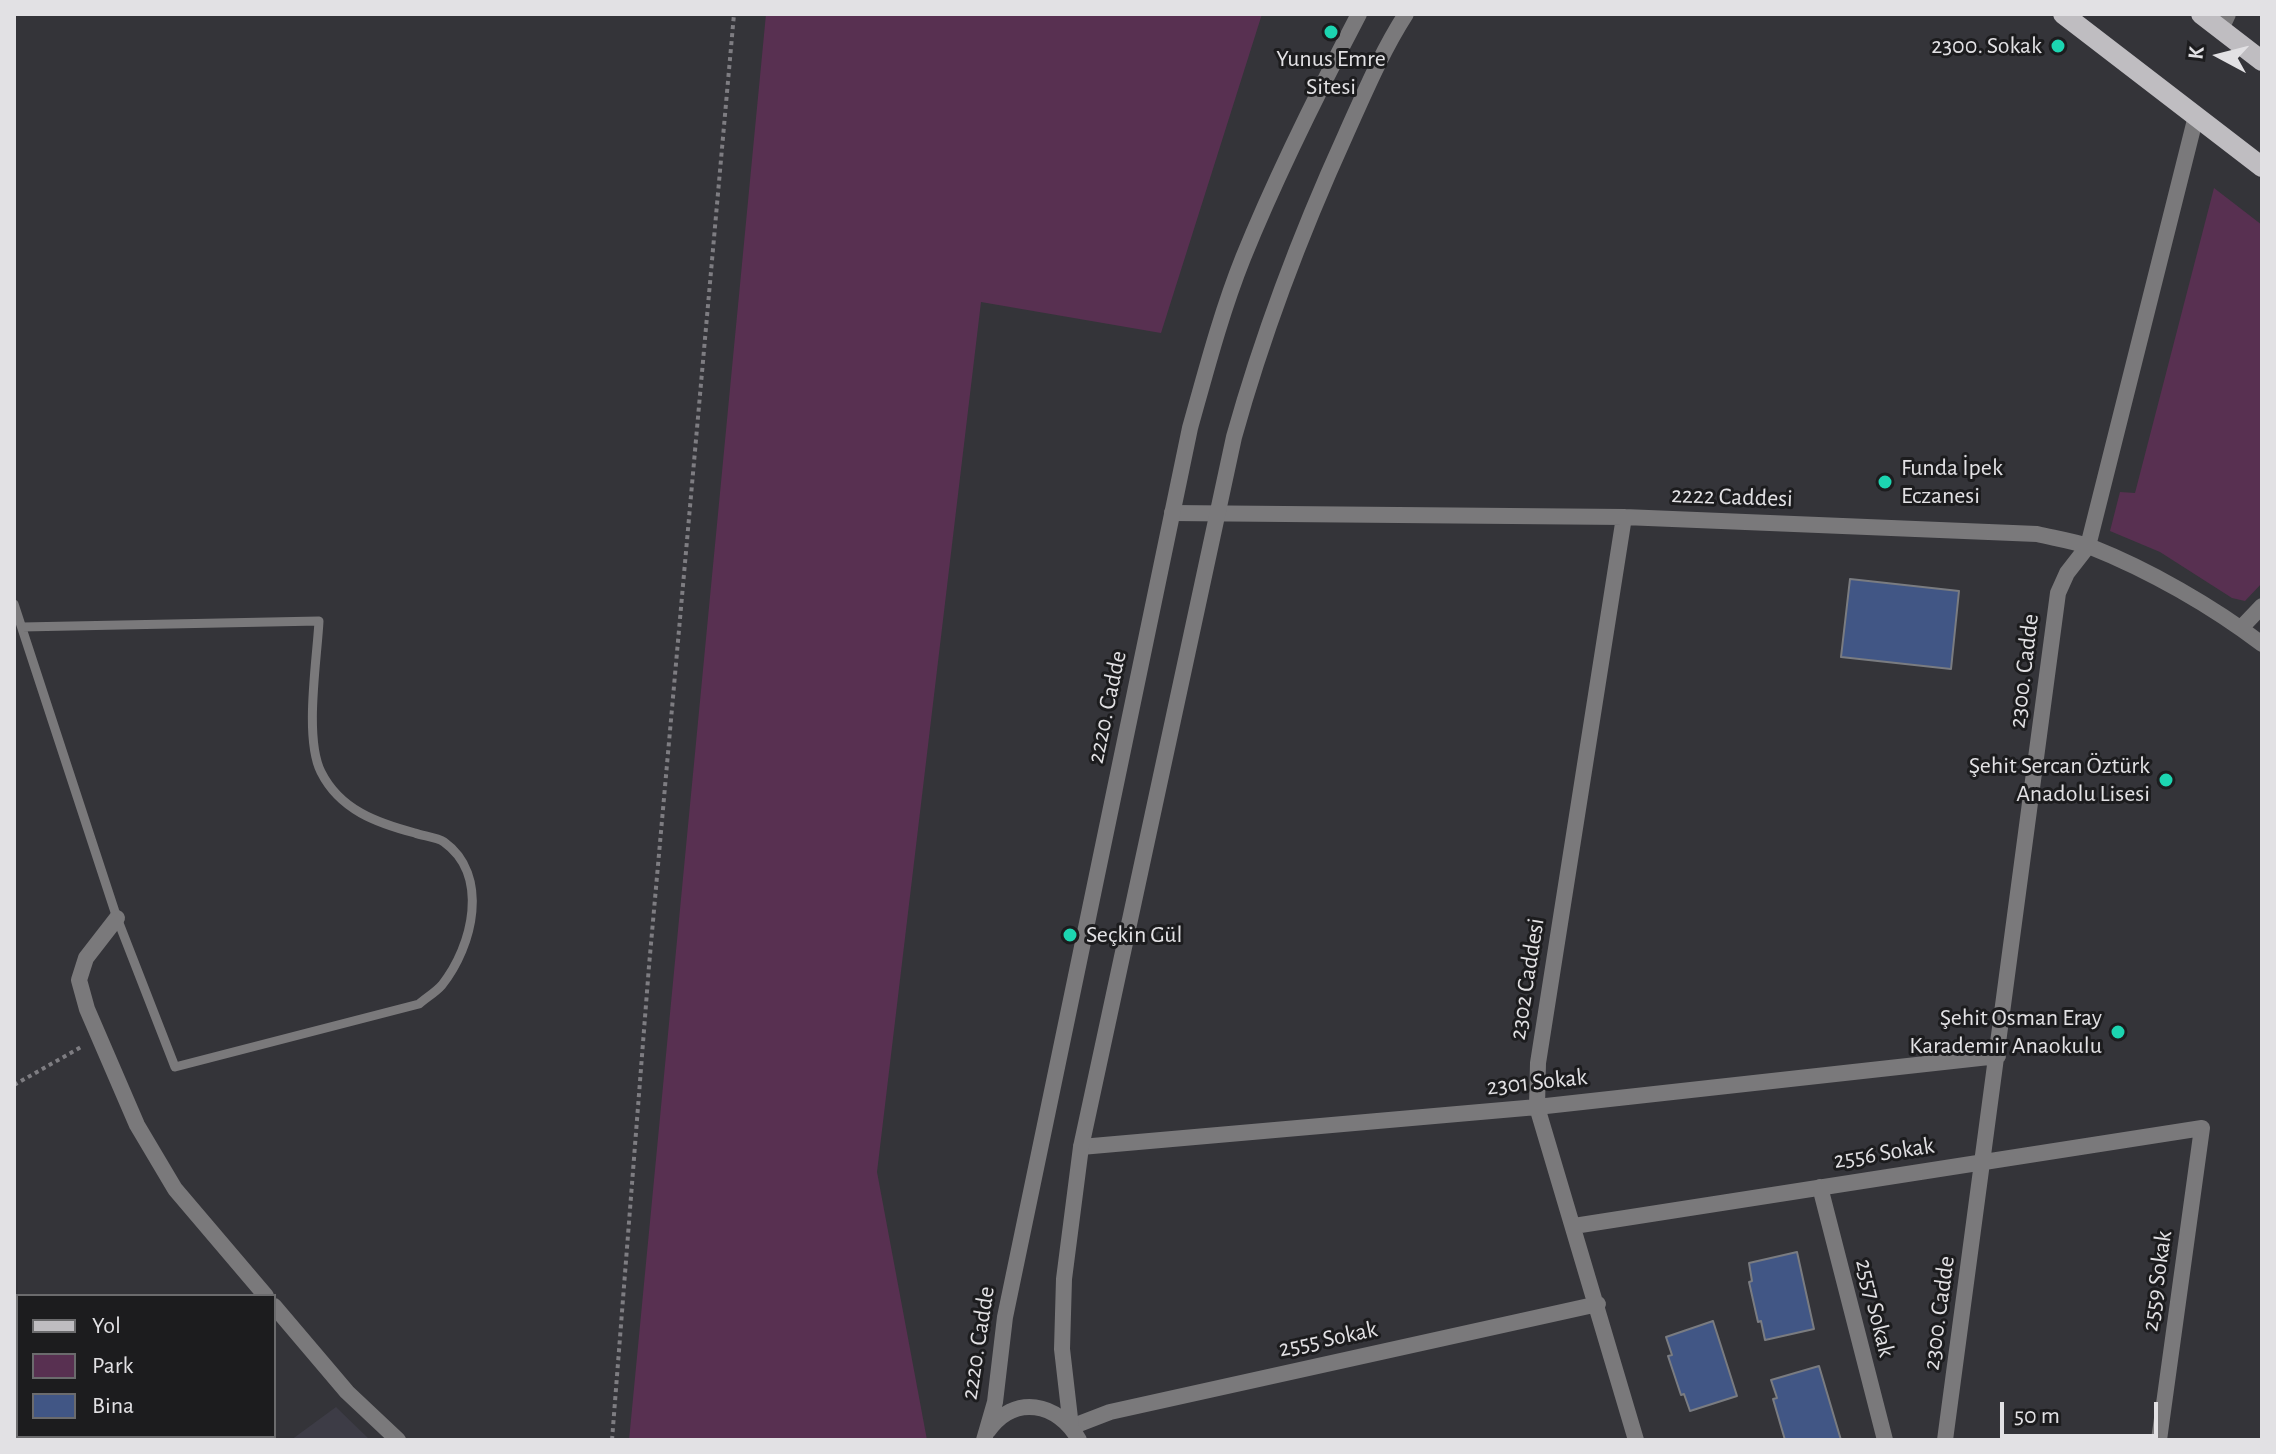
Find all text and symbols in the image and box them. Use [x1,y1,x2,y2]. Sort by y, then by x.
north arrow [2180,16,2260,96]
marker: Yunus Emre Sitesi [1322,23,1340,41]
place label: 2300. Sokak [1931,32,2042,60]
marker: 2300. Sokak [2049,37,2067,55]
place label: Yunus Emre Sitesi [1276,45,1386,101]
text: K [2184,45,2208,61]
place label: Funda İpek Eczanesi [1901,454,2003,510]
marker: Funda İpek Eczanesi [1876,473,1894,491]
street label: 2222 Caddesi [1671,480,1793,514]
street label: 2300. Cadde [2003,612,2045,730]
street label: 2220. Cadde [1081,648,1133,766]
place label: Şehit Sercan Öztürk Anadolu Lisesi [1969,752,2150,808]
marker: Şehit Sercan Öztürk Anadolu Lisesi [2157,771,2175,789]
street label: 2302 Caddesi [1503,916,1551,1042]
place label: Seçkin Gül [1086,921,1182,949]
marker: Seçkin Gül [1061,926,1079,944]
place label: Şehit Osman Eray Karademir Anaokulu [1909,1004,2102,1060]
marker: Şehit Osman Eray Karademir Anaokulu [2109,1023,2127,1041]
street label: 2301 Sokak [1485,1062,1589,1102]
street label: 2556 Sokak [1832,1131,1936,1175]
street label: 2559 Sokak [2136,1229,2178,1333]
street label: 2300. Cadde [1917,1254,1961,1372]
street label: 2557 Sokak [1849,1256,1901,1360]
street label: 2220. Cadde [955,1284,1001,1402]
legend [16,1294,276,1438]
text: Yol [92,1314,121,1338]
street label: 2555 Sokak [1276,1315,1380,1363]
text: Park [92,1354,133,1378]
scale bar [2004,1386,2162,1436]
text: Bina [92,1394,134,1418]
text: 50 m [2014,1404,2060,1428]

